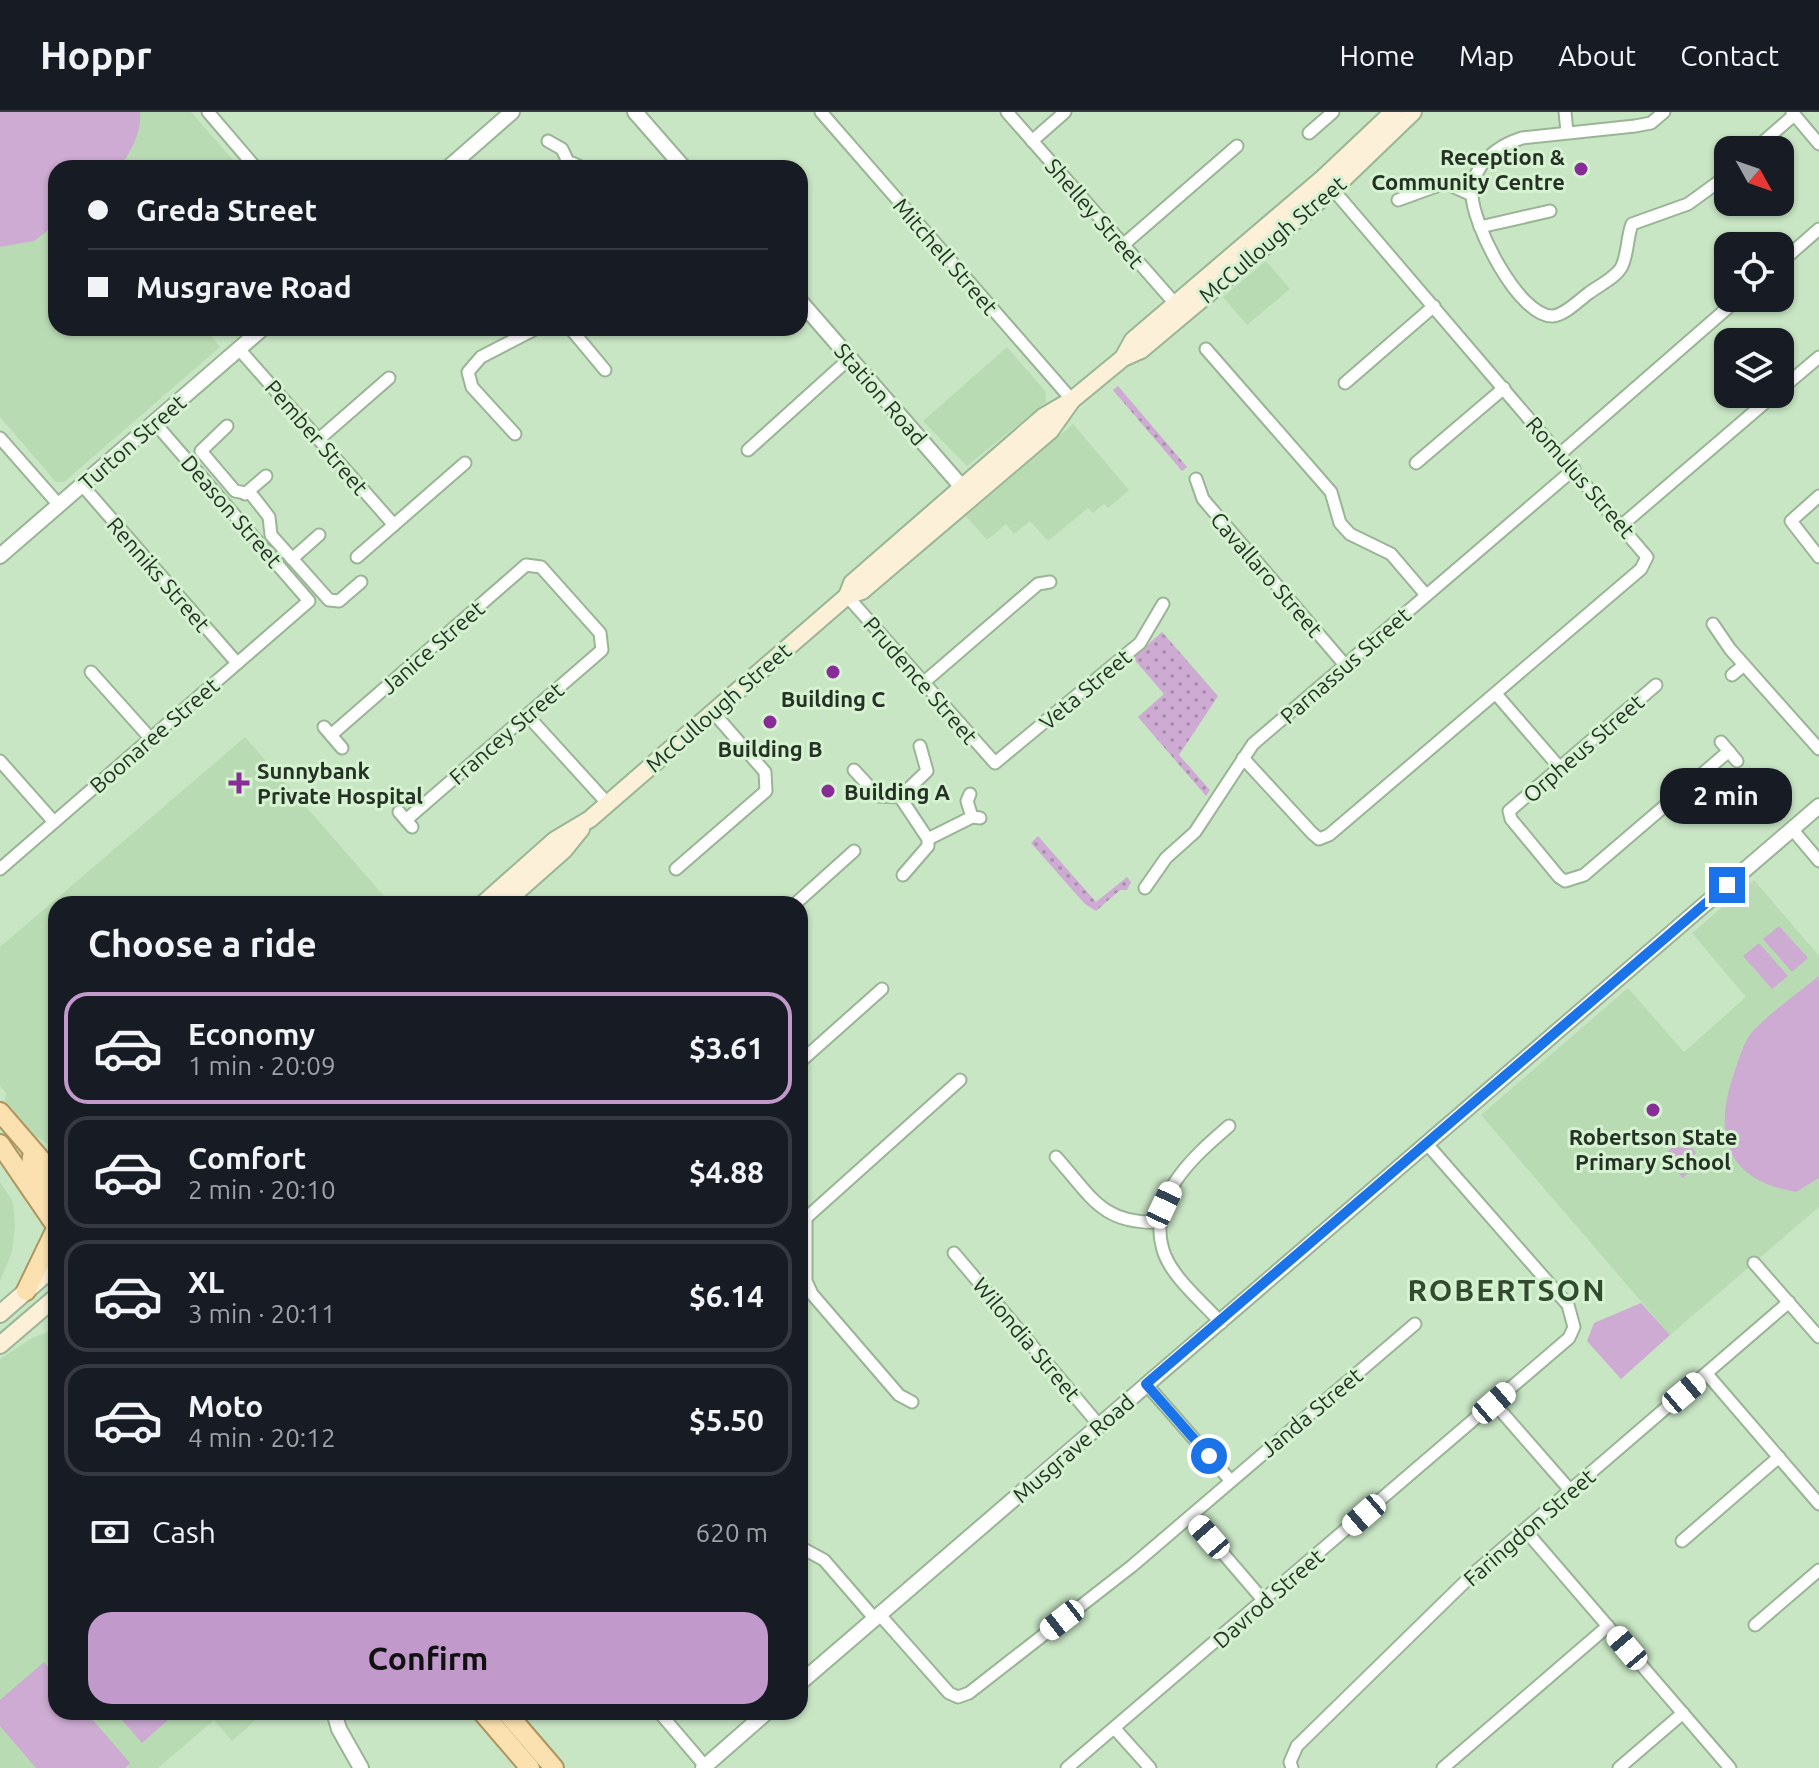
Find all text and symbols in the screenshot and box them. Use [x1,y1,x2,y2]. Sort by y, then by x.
text: Hoppr [40,34,152,76]
text: Home [1340,40,1415,71]
text: Map [1459,40,1514,71]
text: About [1558,40,1636,71]
text: Contact [1680,40,1779,71]
north arrow [1714,136,1794,216]
map controls [1714,136,1794,408]
place label: Reception & Community Centre [1371,144,1565,194]
street label: Shelley Street [1041,153,1150,273]
marker: Reception & Community Centre [1572,160,1590,178]
street label: McCullough Street [1194,170,1351,308]
text: Greda Street [136,193,317,227]
street label: Mitchell Street [889,193,1004,320]
button: locate [1714,232,1794,312]
text: Musgrave Road [136,270,352,304]
button: layers [1714,328,1794,408]
street label: Station Road [830,338,932,450]
street label: Pember Street [260,375,374,500]
street label: Turton Street [74,389,191,495]
street label: Romulus Street [1522,411,1641,543]
street label: Deason Street [176,450,288,572]
street label: Cavallaro Street [1206,506,1328,642]
street label: Renniks Street [103,512,216,637]
street label: Janice Street [375,595,489,699]
street label: Parnassus Street [1275,601,1415,728]
street label: Prudence Street [859,611,983,749]
street label: McCullough Street [640,637,796,777]
street label: Veta Street [1034,643,1136,734]
marker: Building C [824,663,842,681]
street label: Boonaree Street [84,672,224,798]
street label: Francey Street [444,677,568,789]
place label: Building C [781,686,885,711]
street label: Orpheus Street [1518,689,1649,807]
marker: Building B [761,713,779,731]
place label: Building B [717,736,823,761]
place label: Sunnybank Private Hospital [257,758,423,808]
callout: 2 min [1661,769,1793,825]
marker: Sunnybank Private Hospital [228,772,250,794]
place label: Building A [844,779,951,804]
text: 2 min [1693,781,1759,810]
marker: Building A [819,782,837,800]
route end [1709,867,1745,903]
text: Choose a ride [88,923,317,964]
icon: car [92,1012,164,1084]
text: Economy [188,1017,315,1051]
text: $3.61 [689,1031,764,1065]
text: 1 min · 20:09 [188,1051,336,1080]
marker: Robertson State Primary School [1644,1101,1662,1119]
place label: Robertson State Primary School [1569,1124,1737,1174]
icon: car [92,1136,164,1208]
text: Comfort [188,1141,306,1175]
text: $4.88 [689,1155,764,1189]
text: 2 min · 20:10 [188,1175,336,1204]
car [1143,1178,1185,1232]
icon: car [92,1260,164,1332]
text: XL [188,1265,224,1299]
street label: Wilondia Street [968,1272,1086,1406]
district label: ROBERTSON [1407,1273,1607,1307]
text: $6.14 [689,1279,764,1313]
text: 3 min · 20:11 [188,1299,336,1328]
street label: Janda Street [1255,1362,1367,1462]
car [1658,1368,1710,1418]
car [1468,1378,1520,1428]
icon: car [92,1384,164,1456]
text: Moto [188,1389,263,1423]
street label: Musgrave Road [1007,1389,1139,1507]
text: $5.50 [689,1403,764,1437]
text: 4 min · 20:12 [188,1423,336,1452]
route start [1191,1438,1227,1474]
street label: Faringdon Street [1458,1463,1600,1591]
car [1338,1490,1390,1540]
icon: cash [88,1510,132,1554]
car [1184,1511,1234,1563]
text: Cash [152,1515,216,1549]
text: 620 m [696,1518,768,1547]
street label: Davrod Street [1208,1543,1329,1653]
car [1036,1596,1088,1644]
button: Confirm [88,1612,768,1704]
car [1602,1622,1652,1674]

